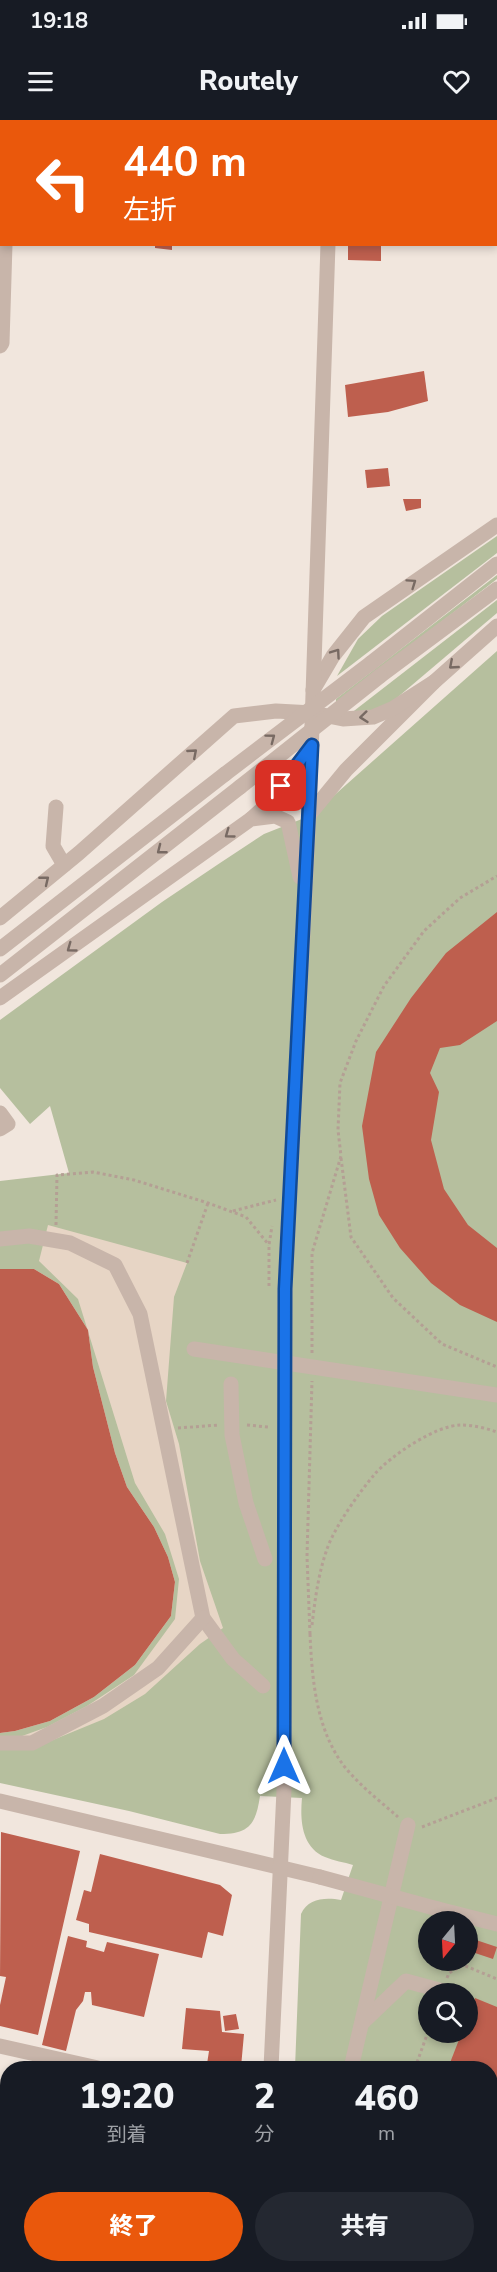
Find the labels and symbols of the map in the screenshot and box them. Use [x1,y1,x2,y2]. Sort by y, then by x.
one-way arrow [405,579,416,590]
one-way arrow [329,649,340,660]
one-way arrow [449,658,460,669]
one-way arrow [360,710,369,723]
one-way arrow [265,735,276,746]
one-way arrow [186,749,196,760]
pin [255,760,306,811]
one-way arrow [225,827,236,838]
one-way arrow [156,842,167,853]
one-way arrow [38,877,49,888]
one-way arrow [66,941,77,952]
position arrow [252,1734,316,1798]
north arrow [418,1911,478,1971]

